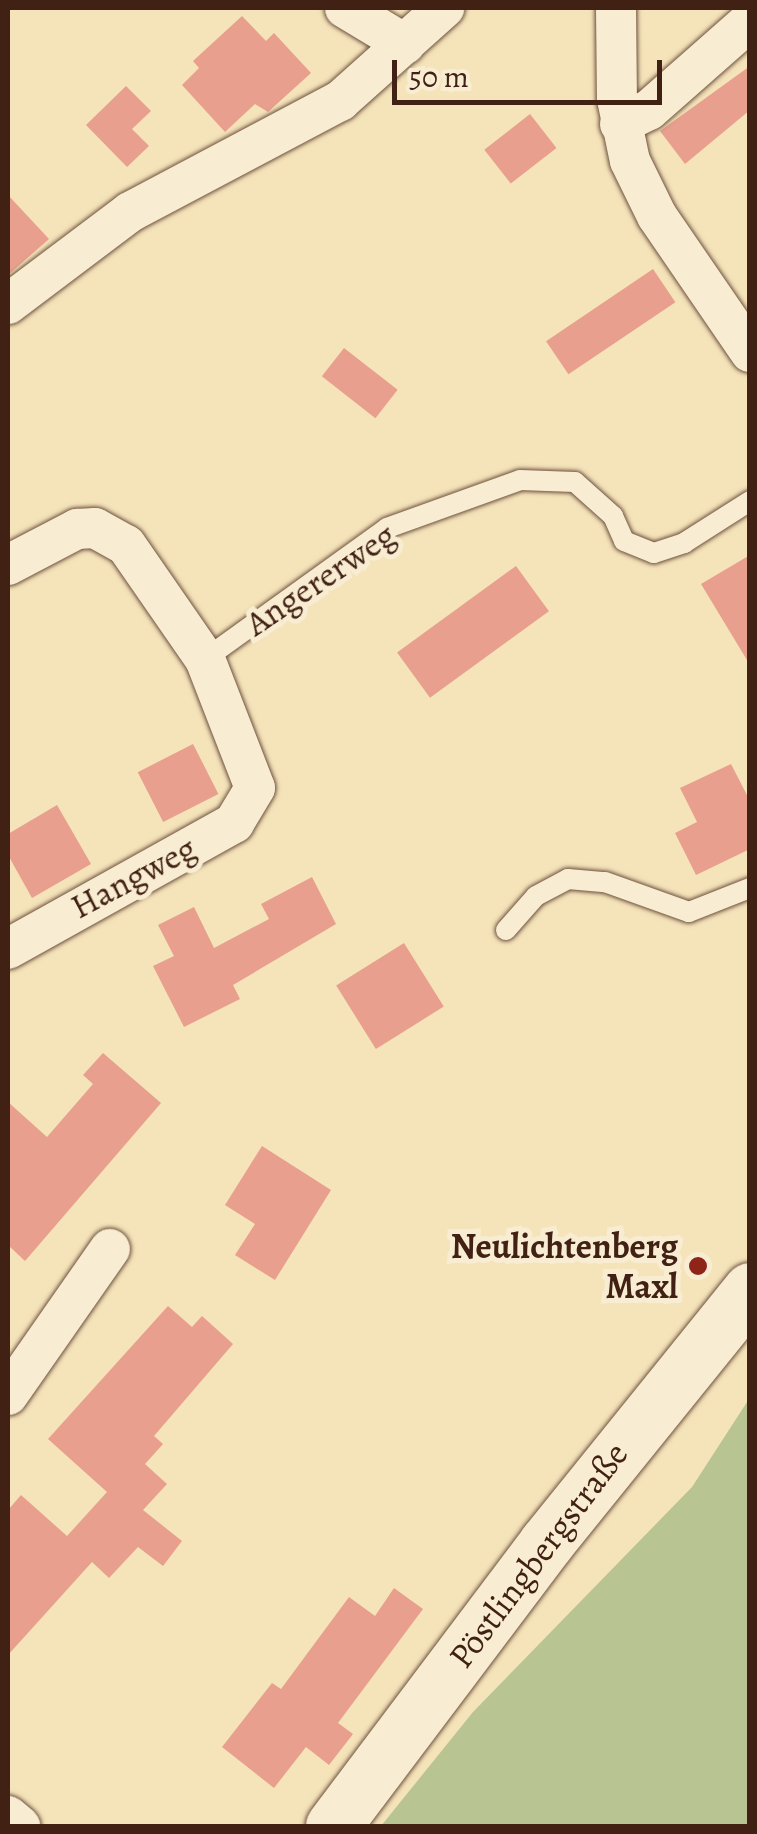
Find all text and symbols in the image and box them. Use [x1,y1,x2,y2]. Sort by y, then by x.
scale bar [397,40,667,102]
text: 50 m [409,57,469,97]
street label: Angererweg [237,514,403,644]
street label: Hangweg [63,827,203,927]
place label: Neulichtenberg Maxl [451,1225,678,1307]
marker: Neulichtenberg Maxl [687,1255,709,1277]
street label: Pöstlingbergstraße [439,1434,637,1676]

